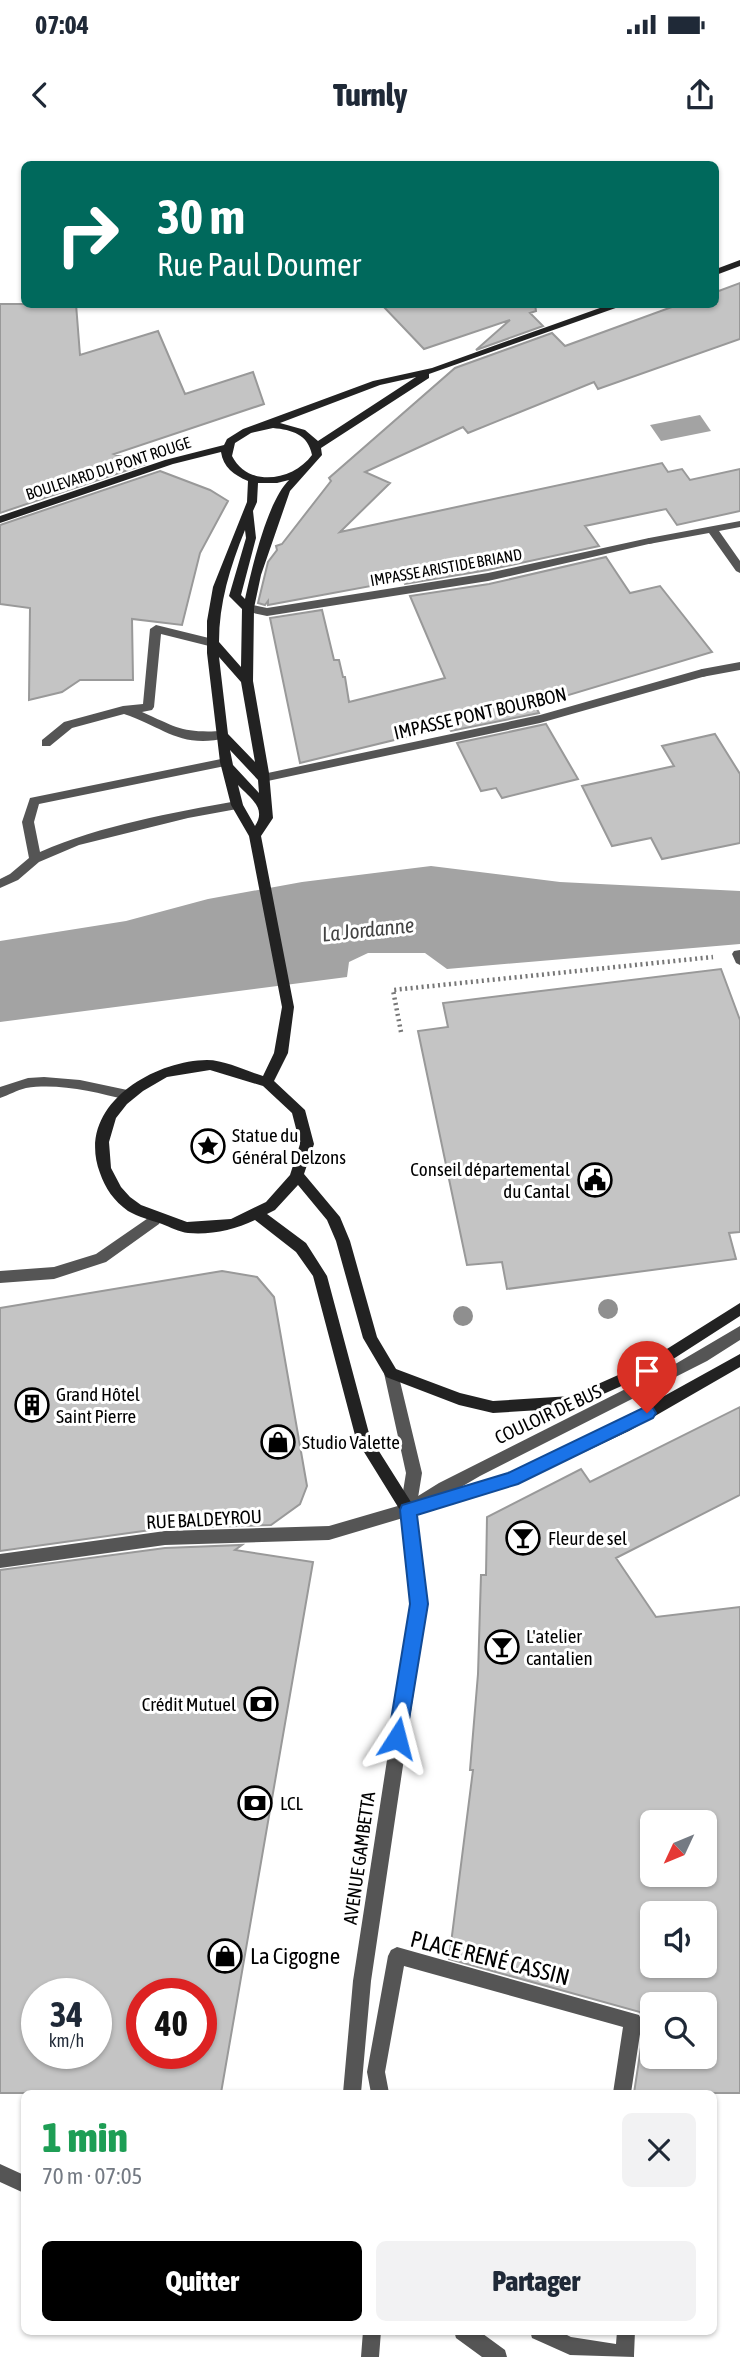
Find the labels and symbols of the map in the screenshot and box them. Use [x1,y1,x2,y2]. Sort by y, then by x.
street label: BOULEVARD DU PONT ROUGE [23,433,193,503]
street label: IMPASSE ARISTIDE BRIAND [369,545,523,589]
street label: IMPASSE PONT BOURBON [391,682,569,744]
water label: La Jordanne [321,912,415,946]
place label: Statue du Général Delzons [232,1124,346,1168]
place icon: Statue du Général Delzons [189,1127,227,1165]
place label: Conseil départemental du Cantal [410,1158,570,1202]
public building icon: Conseil départemental du Cantal [576,1161,614,1199]
pin [617,1341,677,1413]
street label: COULOIR DE BUS [491,1380,605,1448]
place label: Grand Hôtel Saint Pierre [56,1383,140,1427]
building icon: Grand Hôtel Saint Pierre [13,1386,51,1424]
shop icon: Studio Valette [259,1423,297,1461]
place label: Studio Valette [302,1431,400,1453]
street label: RUE BALDEYROU [146,1505,262,1533]
bar icon: Fleur de sel [504,1519,542,1557]
place label: Fleur de sel [548,1527,627,1549]
place label: L'atelier cantalien [526,1625,593,1669]
bar icon: L'atelier cantalien [483,1628,521,1666]
bank icon: Crédit Mutuel [242,1685,280,1723]
place label: Crédit Mutuel [142,1693,236,1715]
position arrow [360,1701,434,1775]
bank icon: LCL [236,1784,274,1822]
street label: AVENUE GAMBETTA [339,1789,379,1926]
place label: LCL [280,1792,304,1814]
north arrow [640,1810,718,1886]
street label: PLACE RENÉ CASSIN [408,1926,572,1990]
shop icon: La Cigogne [206,1937,244,1975]
place label: La Cigogne [250,1943,340,1969]
speed limit sign: 40 [126,1978,217,2069]

